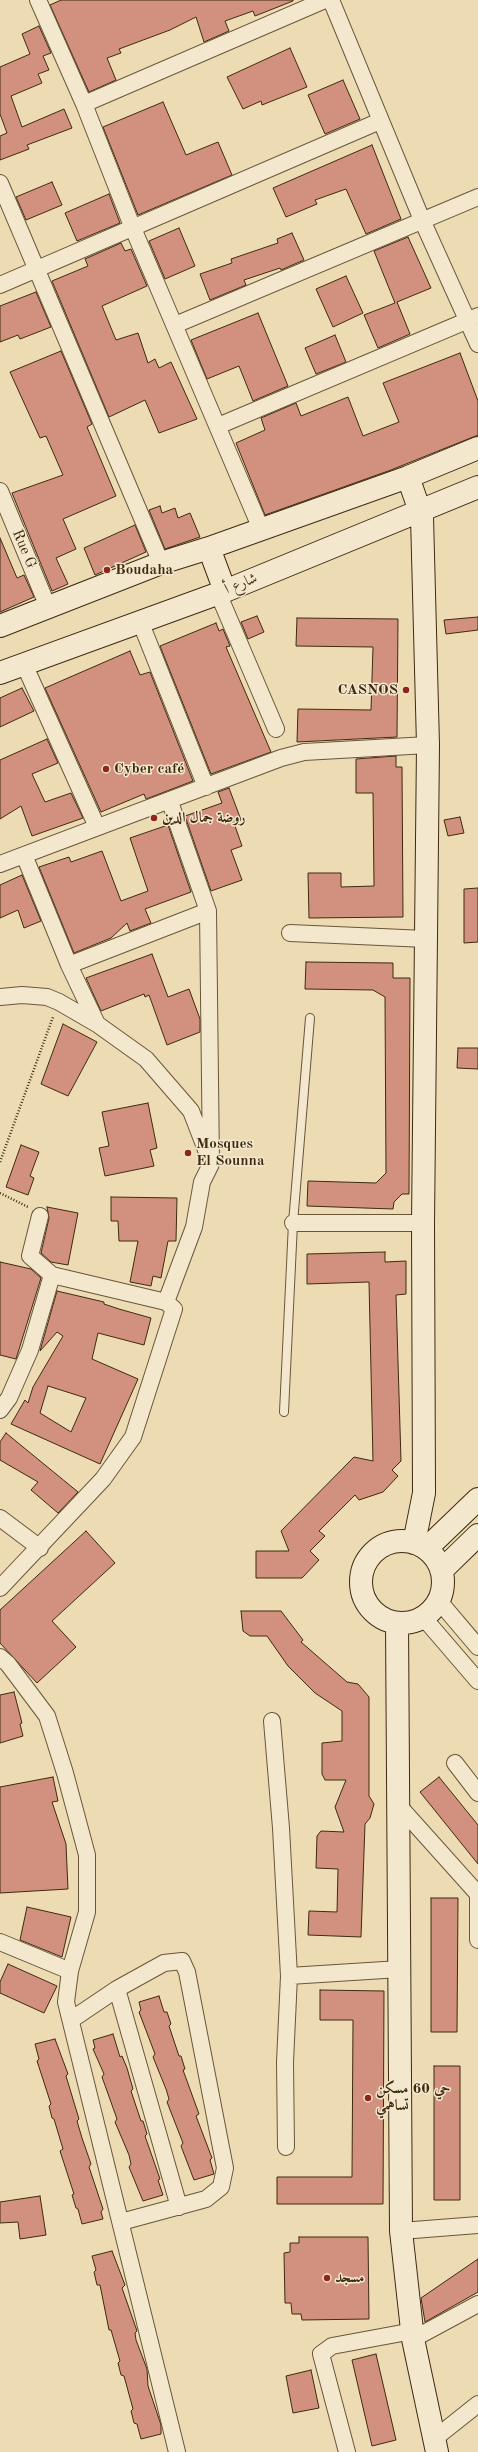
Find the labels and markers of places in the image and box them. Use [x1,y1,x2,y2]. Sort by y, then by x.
place label: Boudaha [115,561,173,579]
marker: Boudaha [102,565,112,575]
place label: CASNOS [337,681,398,699]
marker: CASNOS [401,685,411,695]
place label: Cyber café [114,760,184,778]
marker: Cyber café [101,764,111,774]
place label: روضة جمال الدين [162,809,245,827]
marker: روضة جمال الدين [149,813,159,823]
place label: Mosques El Sounna [196,1135,265,1170]
marker: Mosques El Sounna [183,1148,193,1158]
place label: حي 60 مسكن تساهمي [376,2080,451,2115]
marker: حي 60 مسكن تساهمي [363,2093,373,2103]
place label: مسجد [335,2269,364,2287]
marker: مسجد [322,2273,332,2283]

